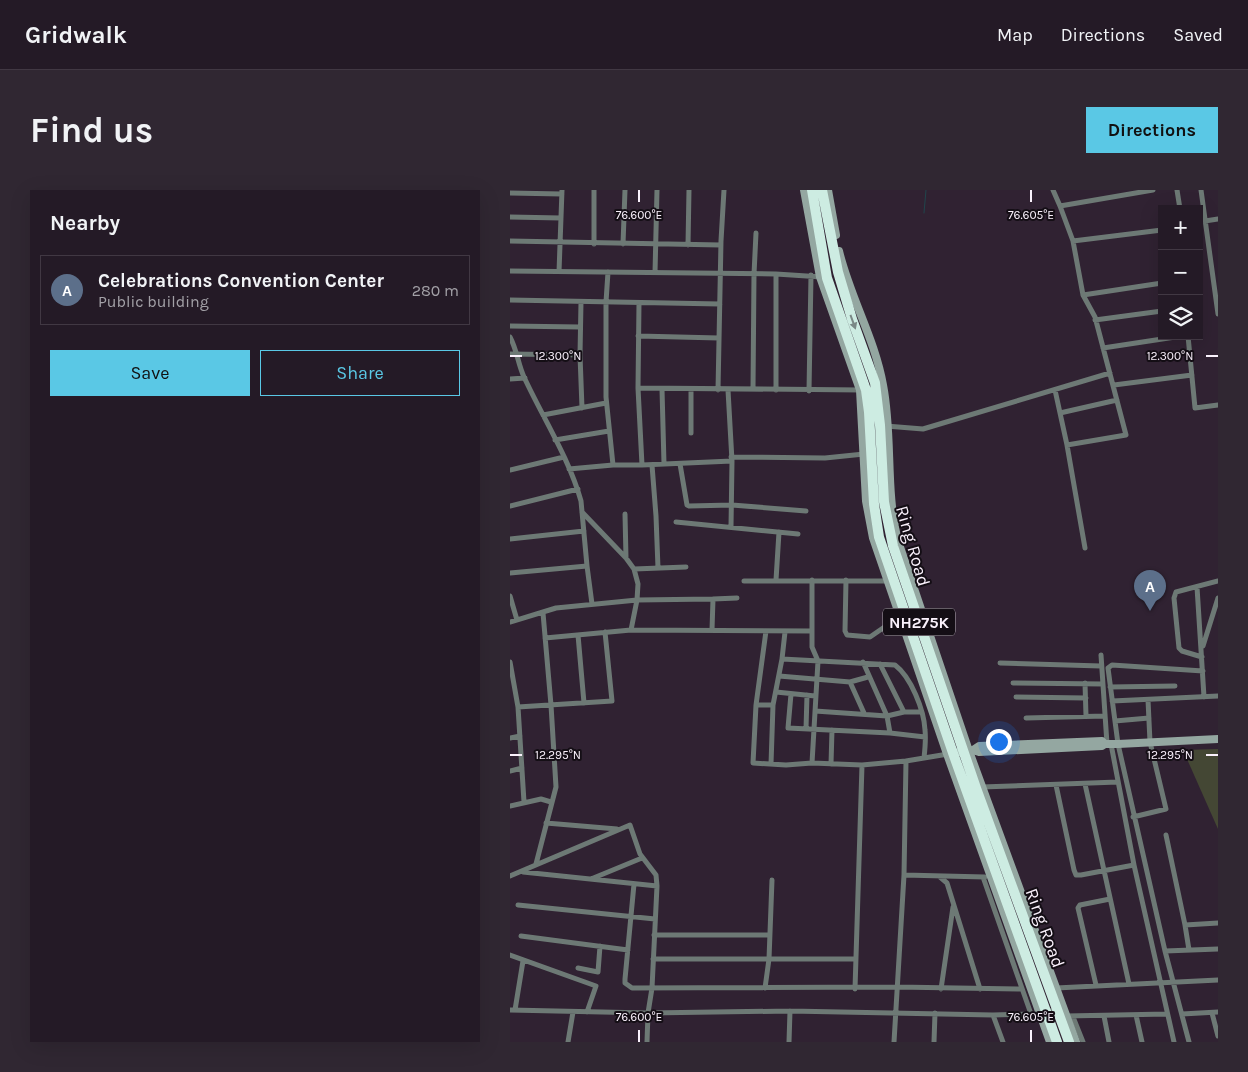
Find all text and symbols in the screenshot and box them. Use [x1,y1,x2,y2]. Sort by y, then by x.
text: Gridwalk [25,21,127,49]
text: Map [997,24,1033,46]
text: Directions [1061,24,1145,46]
text: Saved [1173,24,1223,46]
button: Directions [1086,107,1218,153]
text: Find us [30,110,153,151]
map controls [1158,205,1203,340]
button: + [1158,205,1203,250]
text: 76.600°E [616,208,662,222]
text: 76.605°E [1008,208,1054,222]
text: Nearby [50,211,120,235]
button: − [1158,250,1203,295]
text: Celebrations Convention Center [98,270,384,292]
text: A [62,281,72,300]
text: 280 m [412,281,459,300]
text: Public building [98,292,209,311]
button: layers [1158,295,1203,340]
one-way arrow [850,315,857,330]
text: 12.300°N [535,349,581,363]
text: 12.300°N [1147,349,1193,363]
button: Save [50,350,250,396]
button: Share [260,350,460,396]
street label: Ring Road [891,503,935,589]
pin: A [1134,570,1166,611]
road number: NH275K [883,608,955,636]
your location [986,729,1012,755]
text: 12.295°N [535,748,581,762]
text: 12.295°N [1147,748,1193,762]
street label: Ring Road [1020,885,1070,971]
text: 76.600°E [616,1010,662,1024]
text: 76.605°E [1008,1010,1054,1024]

